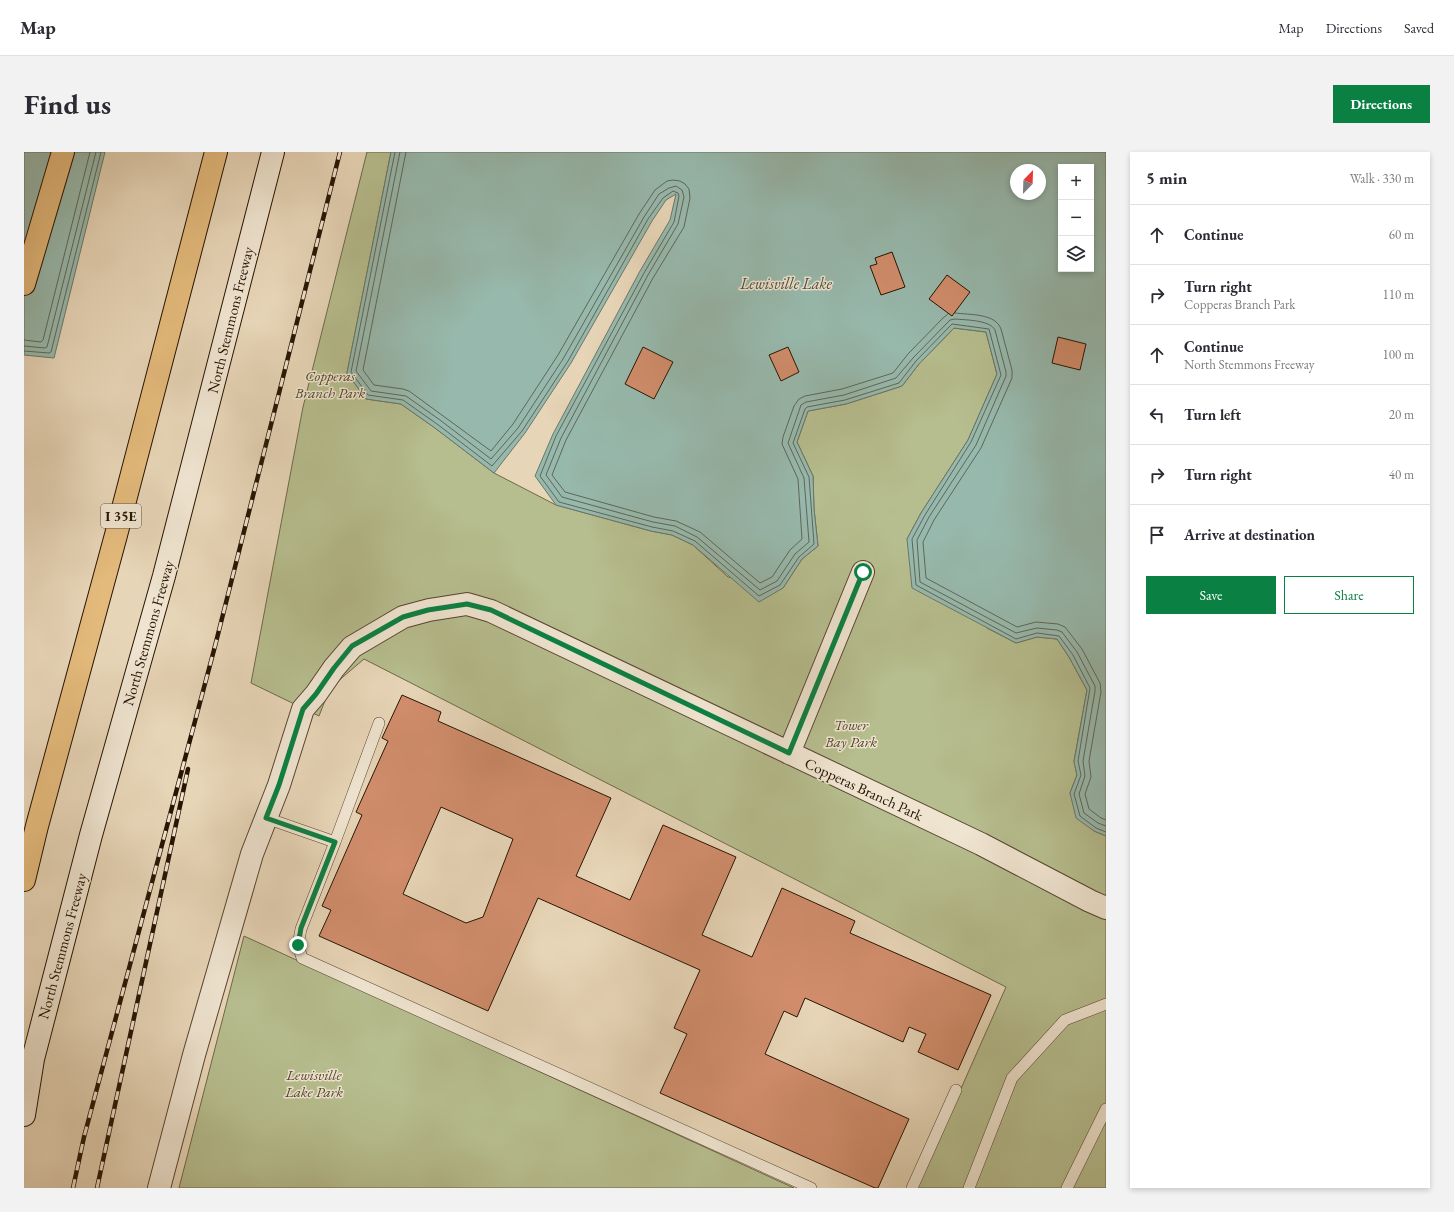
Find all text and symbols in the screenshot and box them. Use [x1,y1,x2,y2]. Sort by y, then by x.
text: Map [20,15,56,40]
text: Map [1278,19,1304,37]
text: Directions [1326,19,1382,37]
text: Saved [1404,19,1434,37]
button: Directions [1333,85,1430,123]
text: Find us [24,86,111,122]
north arrow [1010,164,1046,200]
map controls [1058,164,1094,272]
button: + [1058,164,1094,200]
text: 5 min [1146,167,1187,189]
text: Walk · 330 m [1350,170,1414,187]
button: − [1058,200,1094,236]
icon: ahead [1146,224,1168,246]
text: Continue [1184,225,1244,244]
text: 60 m [1389,226,1414,243]
button: layers [1058,236,1094,272]
street label: North Stemmons Freeway [203,244,258,395]
water label: Lewisville Lake [739,273,832,294]
text: Turn right [1184,277,1252,296]
icon: right [1146,284,1168,306]
text: 110 m [1383,286,1414,303]
text: Copperas Branch Park [1184,296,1295,313]
text: Continue [1184,337,1244,356]
icon: ahead [1146,344,1168,366]
text: 100 m [1383,346,1414,363]
text: North Stemmons Freeway [1184,356,1314,373]
park label: Copperas Branch Park [294,366,366,402]
icon: left [1146,404,1168,426]
text: Turn left [1184,405,1241,424]
text: 20 m [1389,406,1414,423]
icon: right [1146,464,1168,486]
text: Turn right [1184,465,1252,484]
text: 40 m [1389,466,1414,483]
road number: I 35E [101,504,141,528]
icon: arrive [1146,524,1168,546]
text: Arrive at destination [1184,525,1315,544]
street label: North Stemmons Freeway [118,558,178,708]
route start [854,563,872,581]
button: Save [1146,576,1276,614]
button: Share [1284,576,1414,614]
park label: Tower Bay Park [824,715,877,751]
street label: Copperas Branch Park [802,753,927,825]
street label: North Stemmons Freeway [33,870,91,1021]
route end [289,936,307,954]
park label: Lewisville Lake Park [284,1065,343,1101]

